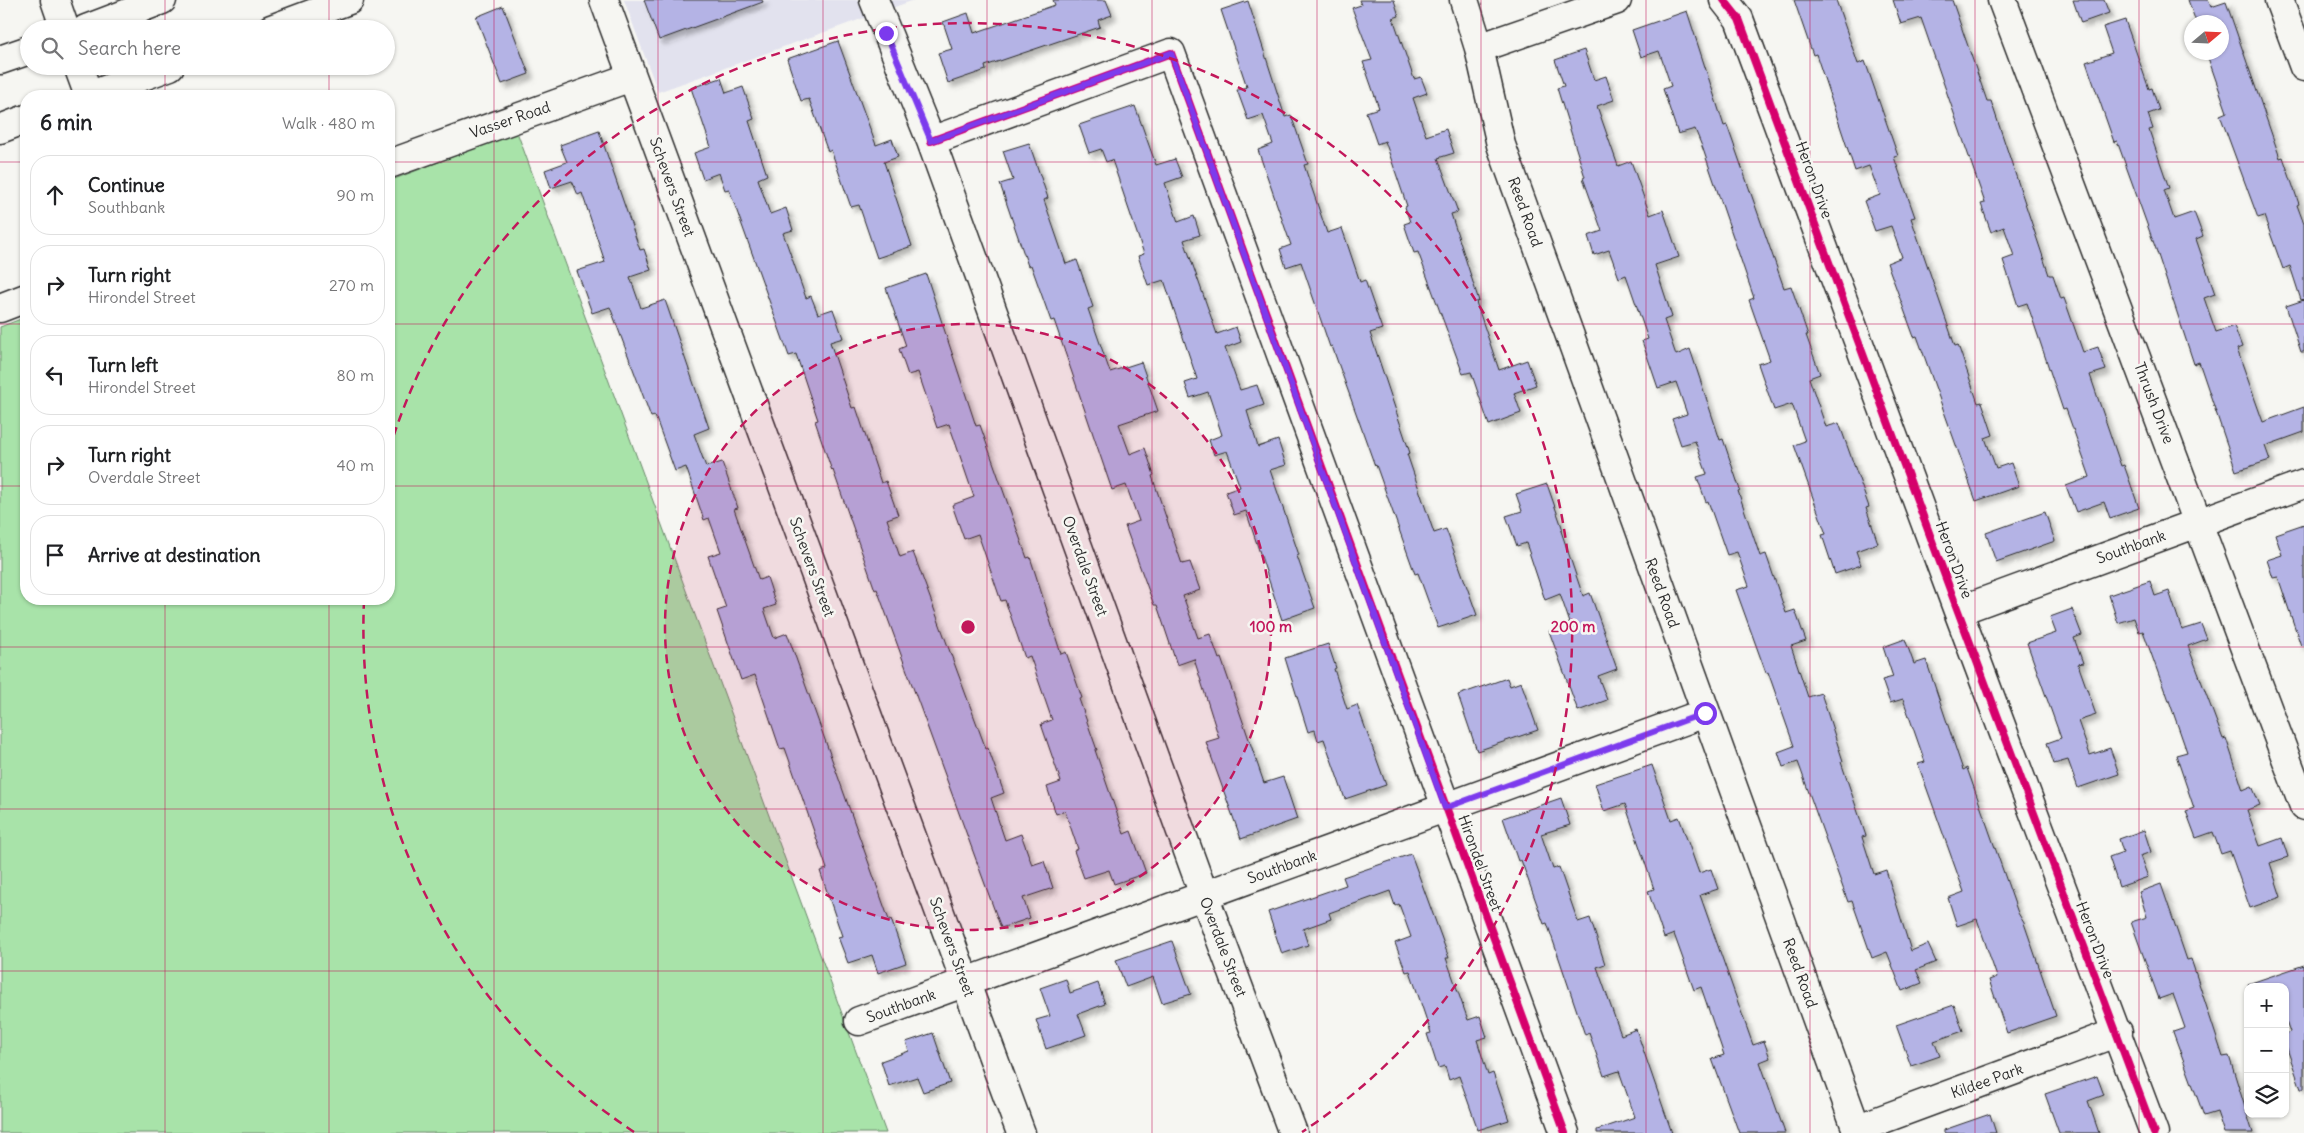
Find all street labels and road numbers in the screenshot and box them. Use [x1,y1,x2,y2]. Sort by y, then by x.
street label: Vasser Road [467,97,553,142]
street label: Schevers Street [646,134,699,239]
street label: Heron Drive [1792,139,1837,221]
street label: Reed Road [1504,174,1547,250]
street label: Thrush Drive [2130,359,2179,446]
street label: Overdale Street [1059,513,1112,619]
street label: Schevers Street [786,514,839,619]
street label: Heron Drive [1932,519,1977,601]
street label: Southbank [2094,525,2168,568]
street label: Reed Road [1641,555,1684,631]
street label: Hirondel Street [1454,812,1507,914]
street label: Southbank [1245,845,1319,888]
street label: Schevers Street [926,894,979,999]
street label: Overdale Street [1196,894,1251,999]
street label: Heron Drive [2072,899,2119,981]
street label: Reed Road [1779,935,1822,1011]
street label: Southbank [864,984,938,1027]
street label: Kildee Park [1948,1059,2026,1102]

